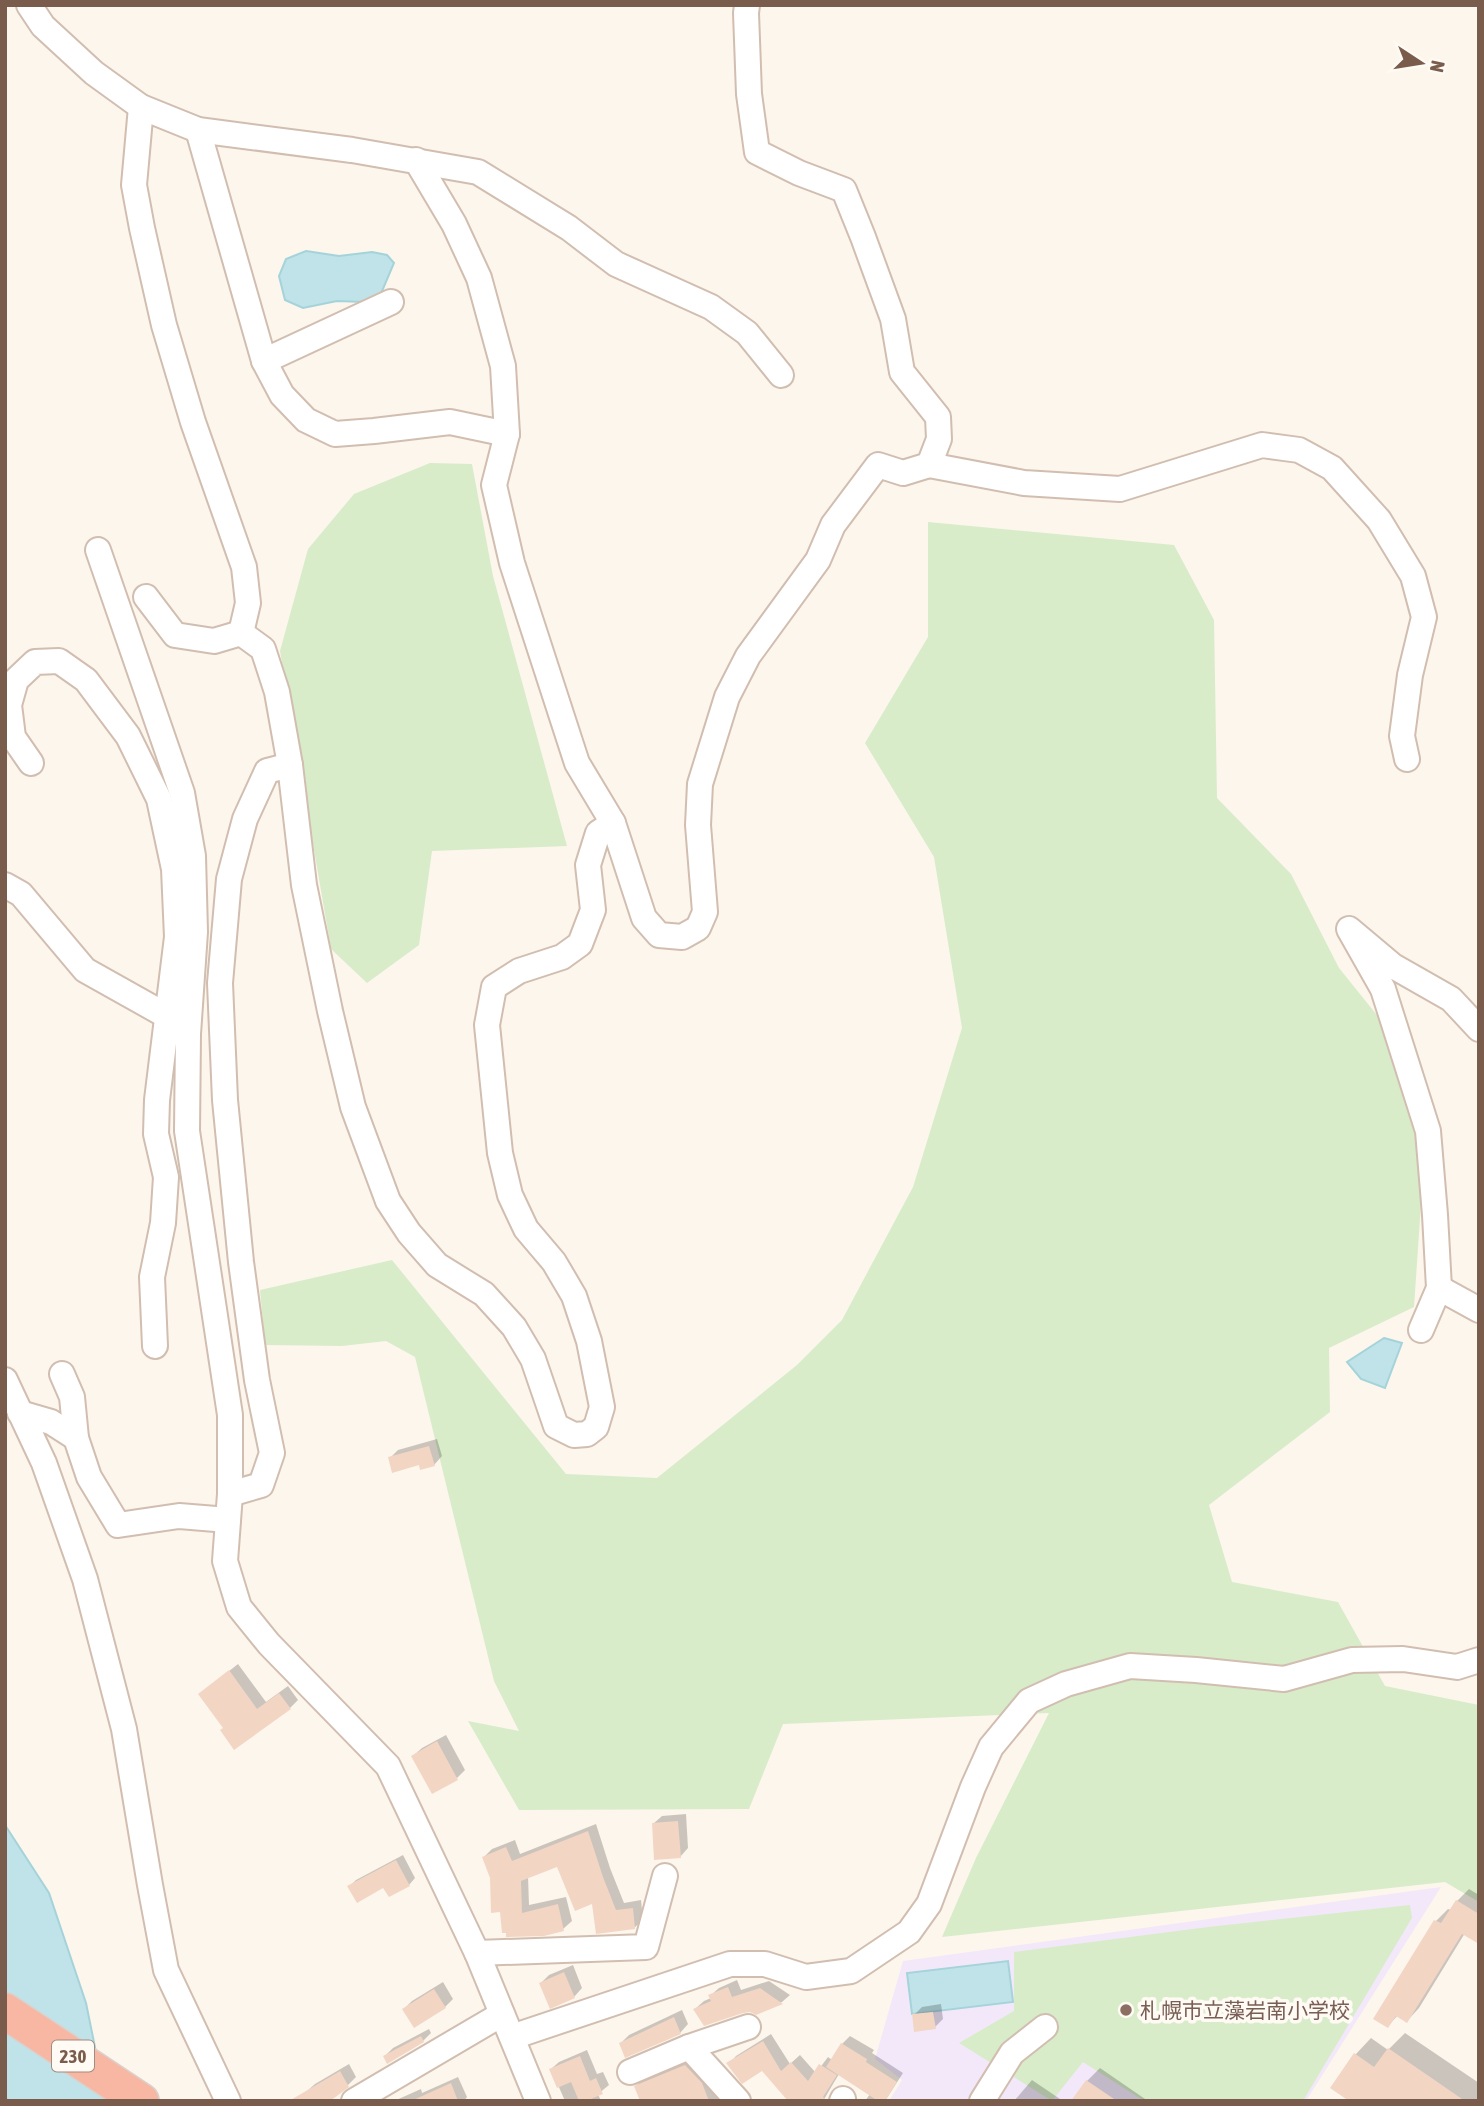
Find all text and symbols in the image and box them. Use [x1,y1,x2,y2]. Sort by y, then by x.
north arrow [1386,28,1456,98]
text: N [1426,59,1450,74]
place label: 札幌市立藻岩南小学校 [1140,1998,1350,2022]
marker: 札幌市立藻岩南小学校 [1118,2002,1134,2018]
road number: 230 [52,2040,94,2072]

